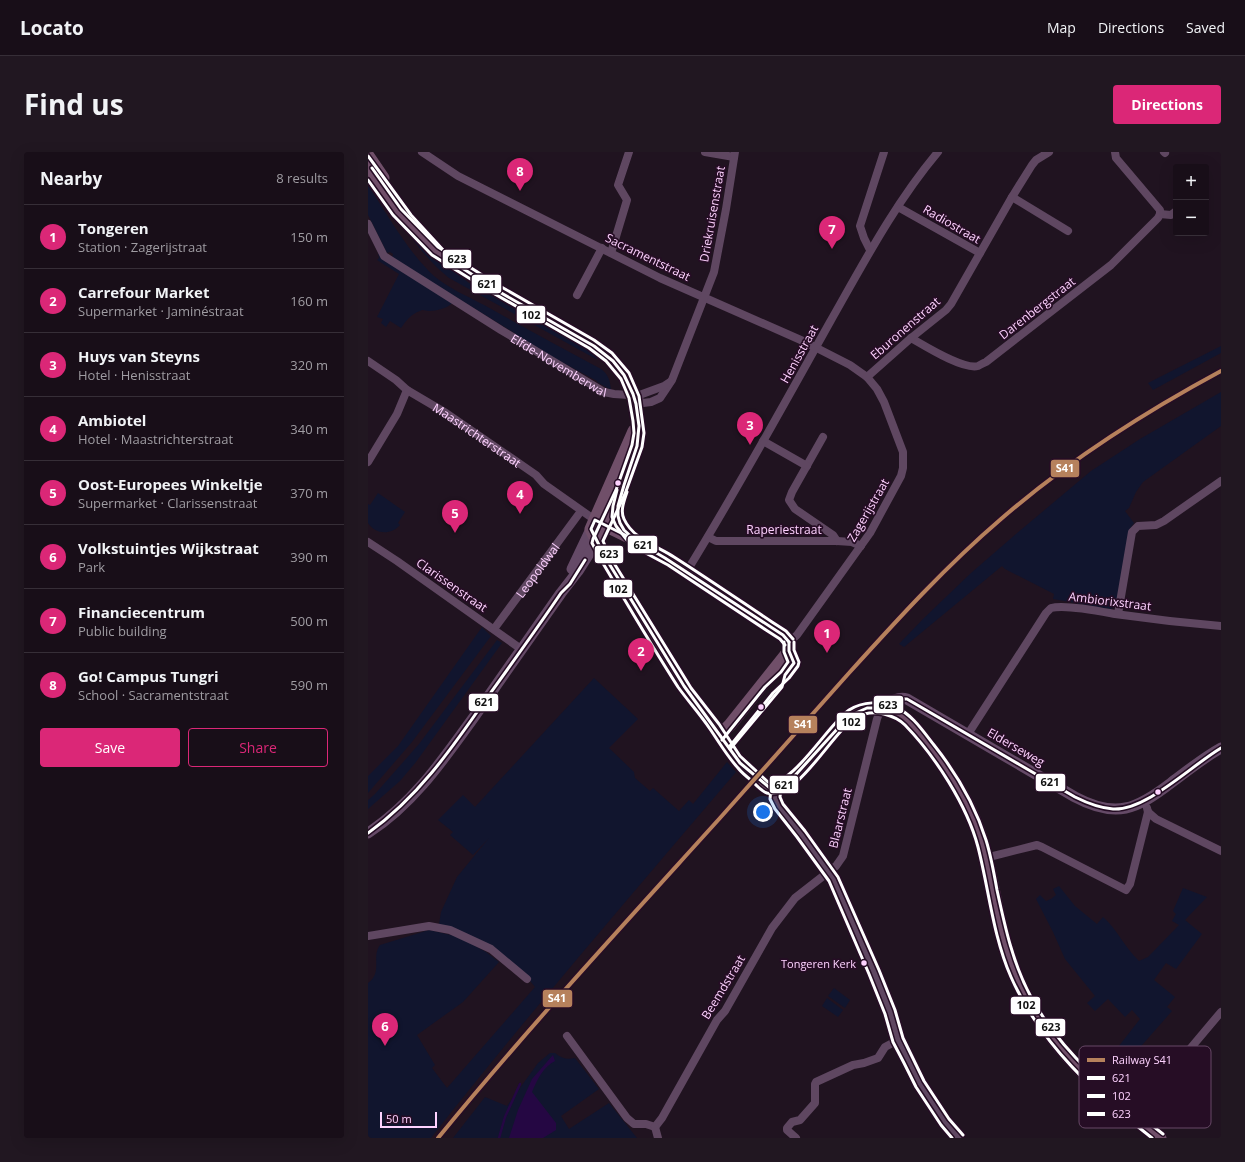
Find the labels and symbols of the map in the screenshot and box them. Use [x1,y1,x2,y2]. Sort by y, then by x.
pin: 8 [507,158,533,191]
street label: Driekruisenstraat [695,165,729,263]
street label: Radiostraat [920,201,984,247]
pin: 7 [819,216,845,249]
street label: Sacramentstraat [603,229,693,285]
line badge: 623 [442,249,472,269]
text: 623 [448,251,466,266]
street label: Darenbergstraat [995,273,1079,343]
line badge: 621 [471,274,502,294]
text: 621 [478,276,496,291]
street label: Eburonenstraat [866,293,944,363]
line badge: 102 [516,305,546,324]
text: 102 [522,307,540,322]
street label: Henisstraat [776,322,822,386]
street label: Elfde-Novemberwal [508,329,608,401]
street label: Maastrichterstraat [430,399,525,471]
pin: 3 [737,412,763,445]
line badge: S41 [1050,459,1080,478]
text: S41 [1056,460,1074,475]
street label: Zagerijstraat [843,475,893,545]
unlabelled marker [613,478,623,488]
pin: 4 [507,481,533,514]
pin: 5 [442,500,468,533]
street label: Raperiestraat [746,521,822,538]
line badge: 621 [627,535,658,554]
text: 621 [634,537,652,552]
street label: Leopoldwal [511,539,563,601]
line badge: 623 [594,545,624,564]
text: 623 [600,546,618,561]
street label: Clarissenstraat [413,554,491,616]
line badge: 102 [603,579,633,598]
text: 102 [609,581,627,596]
street label: Ambiorixstraat [1068,588,1152,614]
pin: 1 [814,620,840,653]
pin: 2 [628,638,654,671]
line badge: 621 [468,693,499,712]
text: 621 [475,694,493,709]
line badge: 623 [873,695,904,714]
text: 623 [879,697,897,712]
unlabelled marker [756,702,766,712]
line badge: 102 [836,712,866,731]
text: 102 [842,714,860,729]
line badge: S41 [788,715,818,734]
text: S41 [794,716,812,731]
street label: Elderseweg [984,724,1048,771]
line badge: 621 [1035,773,1066,792]
text: 621 [1041,774,1059,789]
line badge: 621 [769,775,799,794]
text: 621 [775,777,793,792]
street label: Blaarstraat [824,786,856,850]
unlabelled marker [1153,787,1163,797]
your location [753,802,773,822]
street label: Beemdstraat [697,952,749,1022]
place label: Tongeren Kerk [781,956,856,971]
marker: Tongeren Kerk [859,958,869,968]
line badge: S41 [542,989,573,1008]
text: S41 [548,990,566,1005]
line badge: 102 [1010,996,1041,1015]
text: 102 [1017,997,1035,1012]
pin: 6 [372,1013,398,1046]
line badge: 623 [1035,1018,1066,1037]
text: 623 [1042,1019,1060,1034]
legend [1079,1046,1211,1128]
text: Railway S41 [1112,1052,1172,1067]
text: 621 [1112,1070,1131,1085]
text: 102 [1112,1088,1131,1103]
text: 623 [1112,1106,1131,1121]
scale bar [380,1110,437,1129]

